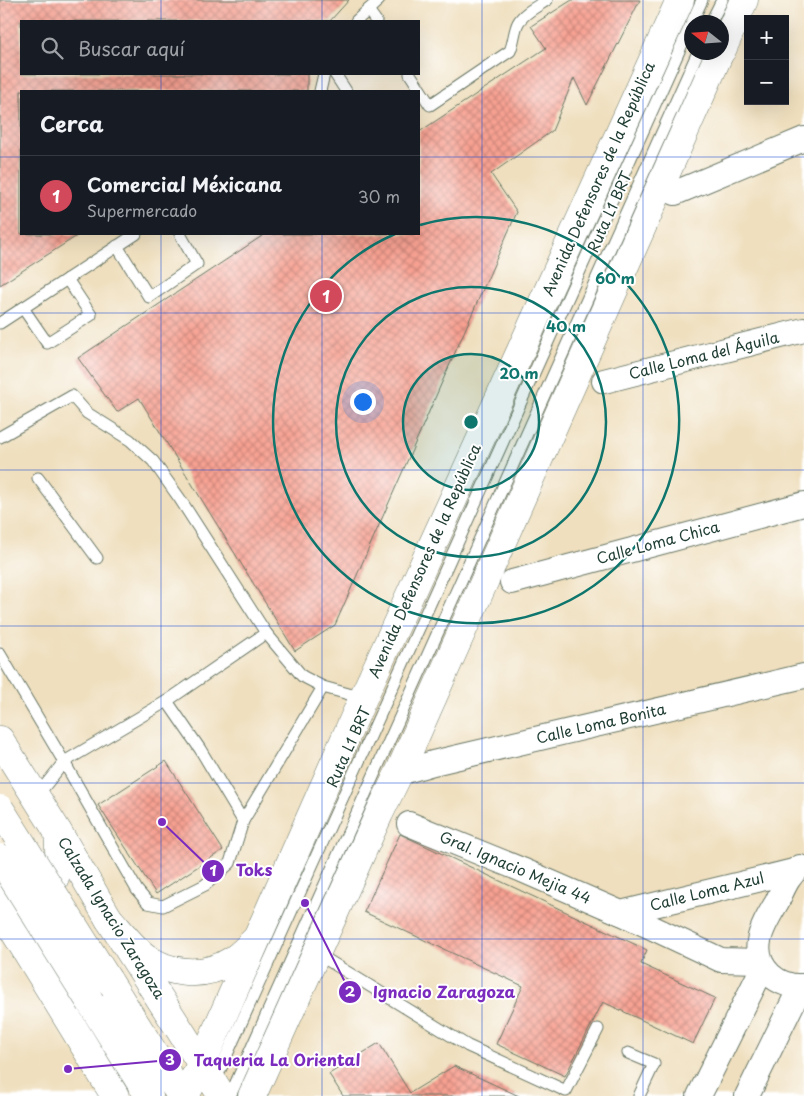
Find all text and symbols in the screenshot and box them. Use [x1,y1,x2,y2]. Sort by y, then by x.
north arrow [684,15,729,60]
map controls [744,15,789,105]
button: + [744,15,789,60]
search box [20,20,420,75]
icon: search [38,34,66,62]
text: Buscar aquí [78,34,185,62]
street label: Avenida Defensores de la República [535,57,660,299]
button: − [744,60,789,105]
text: Cerca [40,107,104,139]
street label: Ruta L1 BRT [580,166,637,256]
text: Comercial Méxicana [87,170,282,198]
text: 1 [52,184,60,208]
text: 30 m [358,184,400,208]
text: Supermercado [87,198,197,222]
text: 60 m [595,266,635,289]
pin: 1 [310,277,342,315]
text: 40 m [546,314,586,337]
street label: Calle Loma del Águila [626,325,782,384]
text: 20 m [500,361,538,384]
your location [350,389,376,415]
centre of rings [462,413,480,431]
street label: Avenida Defensores de la República [361,439,486,681]
street label: Calle Loma Chica [594,514,722,569]
street label: Calle Loma Bonita [534,696,668,749]
street label: Ruta L1 BRT [319,701,376,791]
street label: Gral. Ignacio Mejia 44 [436,824,595,909]
street label: Calzada Ignacio Zaragoza [53,832,172,1003]
callout: Toks [200,855,282,886]
text: Toks [236,857,273,881]
text: 1 [209,858,217,881]
street label: Calle Loma Azul [647,865,766,916]
callout: Ignacio Zaragoza [338,977,524,1008]
text: 2 [345,979,356,1002]
text: Ignacio Zaragoza [373,979,515,1003]
callout: Taqueria La Oriental [158,1045,371,1076]
text: 3 [165,1047,175,1070]
text: Taqueria La Oriental [194,1047,360,1071]

